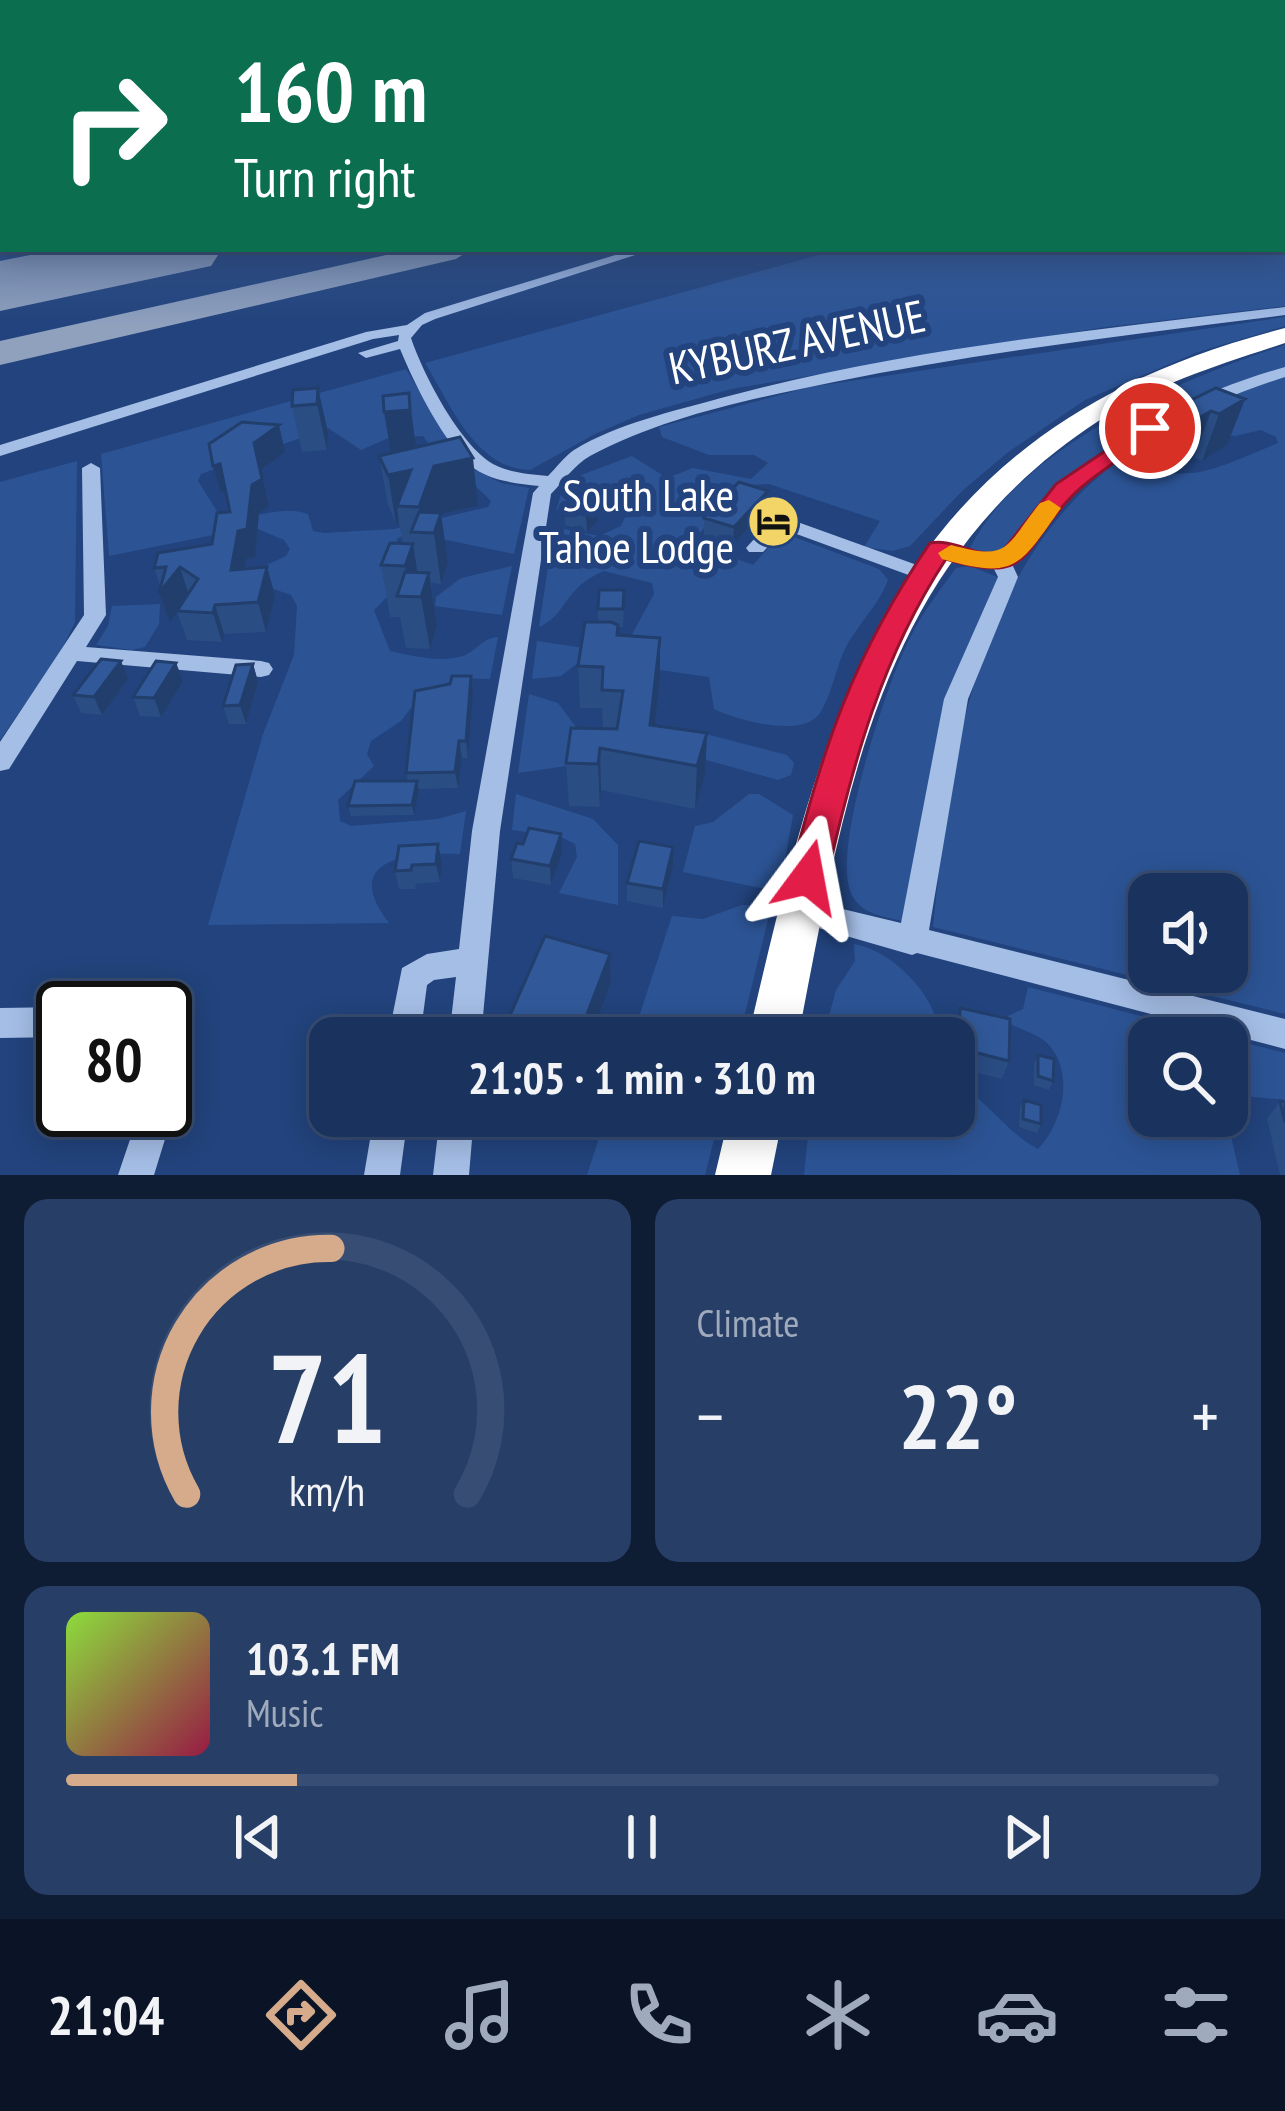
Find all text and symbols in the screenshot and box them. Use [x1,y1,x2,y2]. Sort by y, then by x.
text: 160 m [234,36,427,145]
icon: right [36,48,192,204]
text: Turn right [234,142,415,212]
street label: KYBURZ AVENUE [663,286,930,396]
pin [1099,377,1201,479]
icon: arrive [1117,395,1183,461]
place label: South Lake Tahoe Lodge [539,465,734,575]
hotel icon: South Lake Tahoe Lodge [745,493,801,549]
position arrow [745,814,871,940]
map controls [1128,873,1248,1137]
button: sound [1128,873,1248,993]
speed limit sign: 80 [36,981,192,1137]
button: search [1128,1017,1248,1137]
text: 21:05 · 1 min · 310 m [468,1048,816,1106]
text: Climate [697,1297,799,1348]
text: 71 [268,1316,387,1477]
text: 22° [898,1357,1017,1474]
text: − [697,1373,724,1458]
text: + [1192,1373,1219,1458]
text: km/h [289,1461,365,1517]
text: 103.1 FM [246,1629,400,1687]
text: Music [246,1687,323,1738]
icon: previous [225,1804,291,1870]
icon: pause [609,1804,675,1870]
icon: next [994,1804,1060,1870]
icon: directions [259,1973,343,2057]
icon: music [438,1973,522,2057]
icon: phone [617,1973,701,2057]
icon: climate [796,1973,880,2057]
icon: car [975,1973,1059,2057]
icon: filters [1154,1973,1238,2057]
text: 21:04 [47,1980,164,2050]

